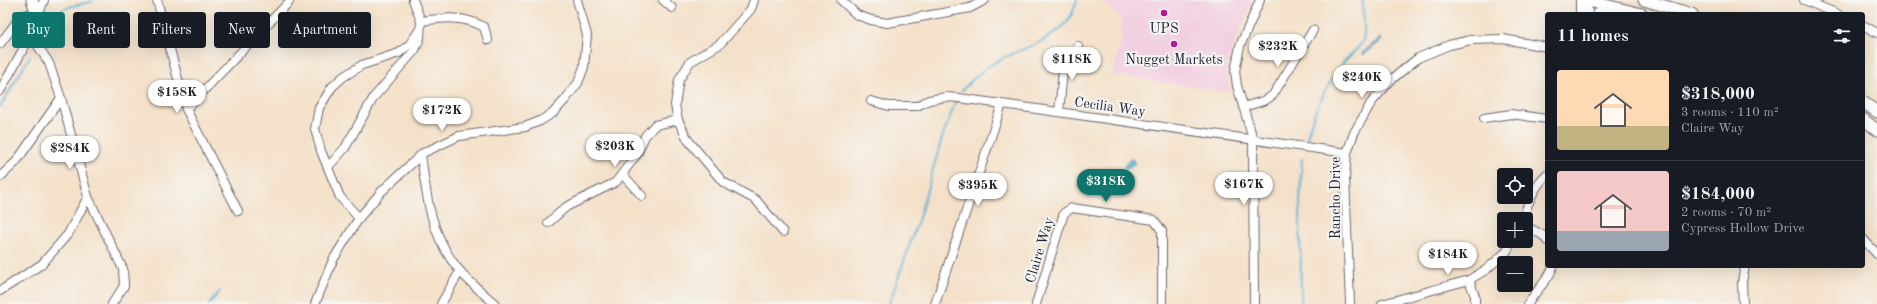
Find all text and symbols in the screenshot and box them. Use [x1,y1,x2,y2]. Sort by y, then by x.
marker: UPS [1159,8,1169,18]
chip: Buy [12,12,65,48]
chip: Rent [73,12,130,48]
chip: Filters [138,12,206,48]
chip: New [214,12,270,48]
chip: Apartment [278,12,371,48]
place label: UPS [1149,22,1179,36]
icon: filters [1831,25,1853,47]
text: 11 homes [1557,28,1629,45]
pin: $232K [1250,34,1306,68]
marker: Nugget Markets [1169,39,1179,49]
text: $232K [1258,40,1298,53]
pin: $118K [1044,47,1100,81]
text: $118K [1052,53,1092,66]
place label: Nugget Markets [1125,53,1223,67]
pin: $240K [1334,65,1390,99]
text: $240K [1342,71,1382,84]
pin: $158K [149,80,205,114]
text: $158K [157,86,197,99]
icon: home [1589,86,1637,134]
text: $318,000 [1681,86,1755,103]
street label: Cecilia Way [1073,95,1147,119]
pin: $172K [414,98,470,132]
text: $172K [422,104,462,117]
text: 3 rooms · 110 m² [1681,106,1779,119]
text: Claire Way [1681,122,1744,135]
pin: $203K [587,134,643,168]
pin: $284K [42,136,98,170]
text: $203K [595,140,635,153]
text: $284K [50,142,90,155]
street label: Rancho Drive [1329,157,1343,239]
map controls [1497,168,1533,292]
button: locate [1497,168,1533,204]
pin: $318K [1078,169,1134,203]
pin: $167K [1216,172,1272,206]
pin: $395K [950,173,1006,207]
text: $318K [1086,175,1126,188]
text: $167K [1224,178,1264,191]
text: $395K [958,179,998,192]
text: $184,000 [1681,186,1755,203]
icon: home [1589,187,1637,235]
text: 2 rooms · 70 m² [1681,206,1771,219]
button: + [1497,212,1533,248]
street label: Claire Way [1023,215,1057,285]
text: Cypress Hollow Drive [1681,222,1804,235]
pin: $184K [1420,242,1476,276]
text: $184K [1428,248,1468,261]
button: − [1497,256,1533,292]

